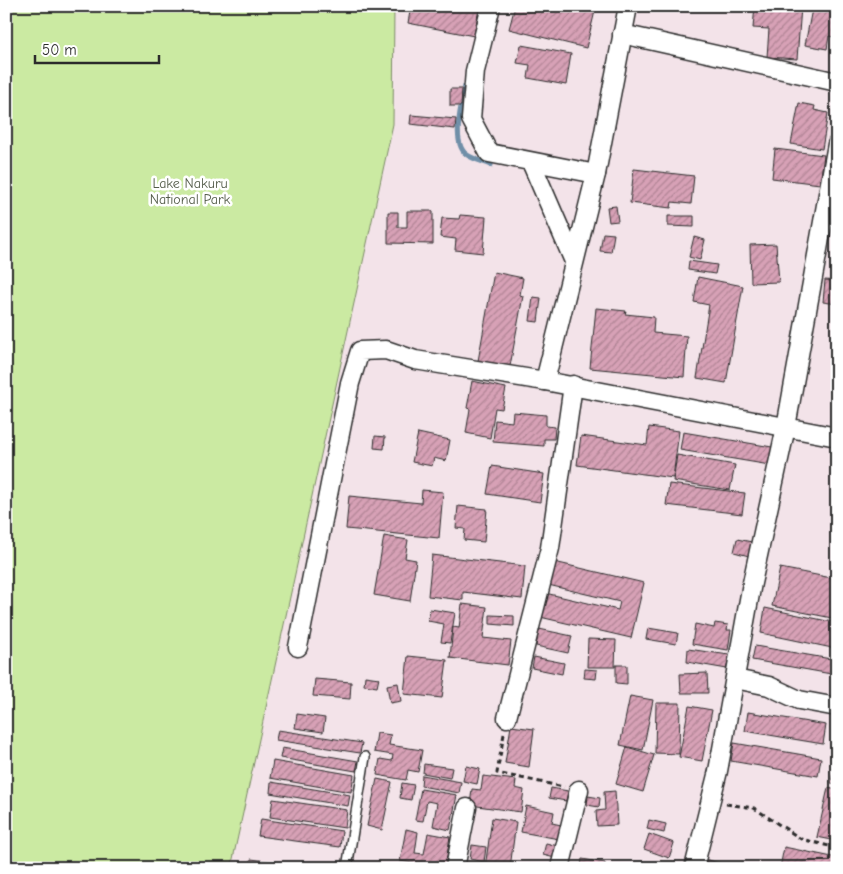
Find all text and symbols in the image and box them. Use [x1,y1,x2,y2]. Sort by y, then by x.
scale bar [35,32,159,64]
text: 50 m [42,41,77,59]
park label: Lake Nakuru National Park [150,175,230,208]

